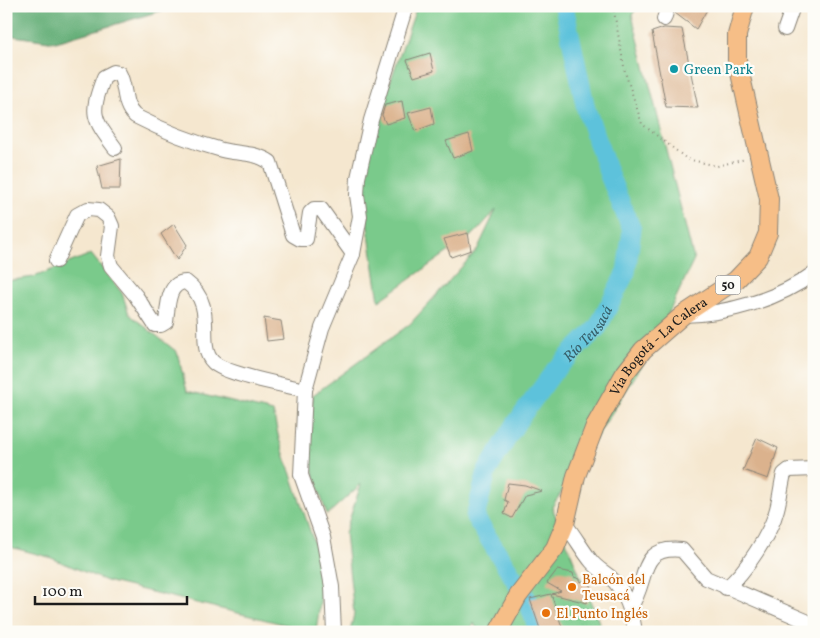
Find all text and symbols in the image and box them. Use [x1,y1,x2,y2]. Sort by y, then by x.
place label: Green Park [684,61,754,80]
marker: Green Park [668,63,680,75]
road number: 50 [716,276,740,294]
street label: Vía Bogotá - La Calera [606,293,712,400]
water label: Río Teusacá [559,303,619,368]
place label: Balcón del Teusacá [582,571,645,606]
scale bar [35,573,188,605]
marker: Balcón del Teusacá [566,581,578,593]
text: 100 m [42,582,82,603]
place label: El Punto Inglés [556,605,648,624]
marker: El Punto Inglés [540,607,552,619]

